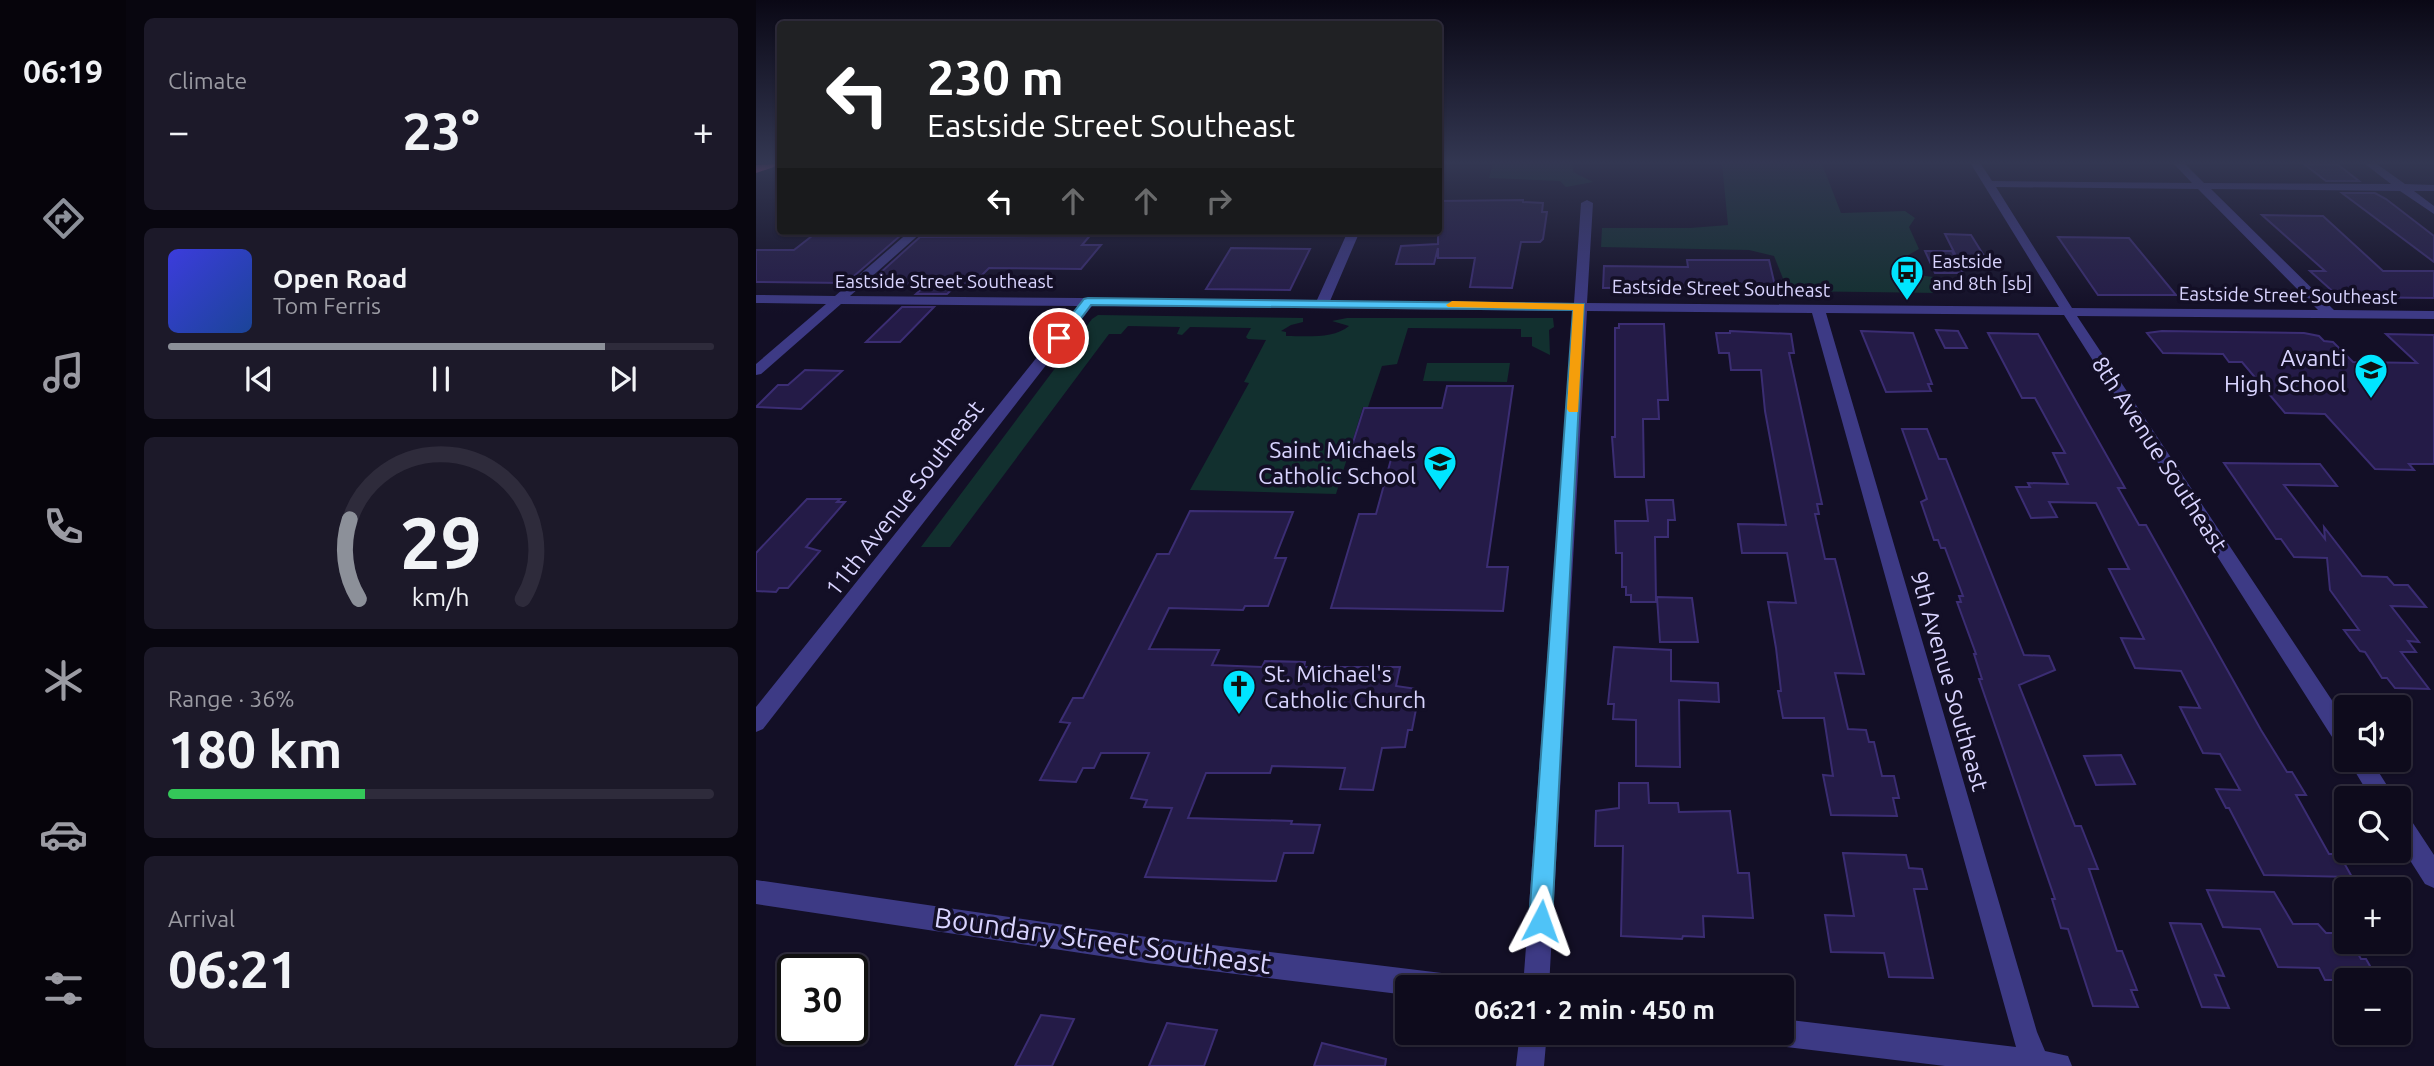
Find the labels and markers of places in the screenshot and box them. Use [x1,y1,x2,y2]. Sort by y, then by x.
place label: Eastside and 8th [sb] [1932,250,2032,294]
bus stop icon: Eastside and 8th [sb] [1888,253,1926,302]
pin [1029,308,1089,368]
place label: Avanti High School [2224,345,2346,396]
school or university icon: Avanti High School [2352,351,2390,400]
place label: Saint Michaels Catholic School [1258,437,1416,488]
school or university icon: Saint Michaels Catholic School [1421,443,1459,492]
place label: St. Michael's Catholic Church [1264,661,1426,712]
church icon: St. Michael's Catholic Church [1220,667,1258,716]

